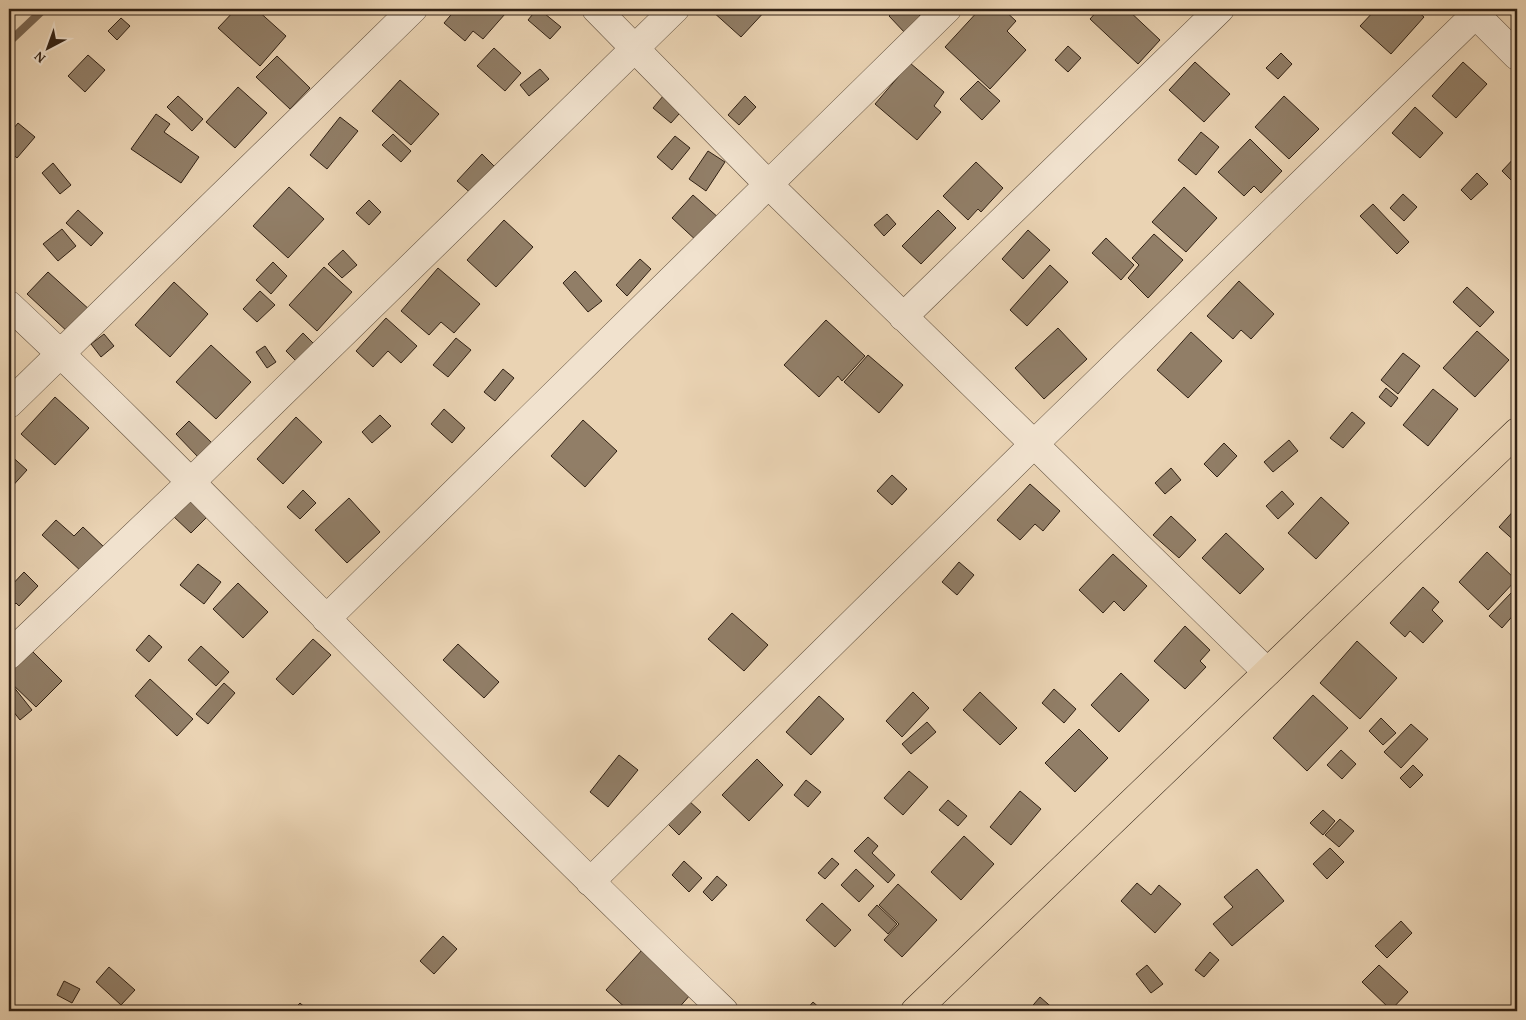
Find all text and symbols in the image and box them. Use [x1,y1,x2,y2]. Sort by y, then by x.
north arrow [22,22,72,72]
text: N [29,47,50,68]

